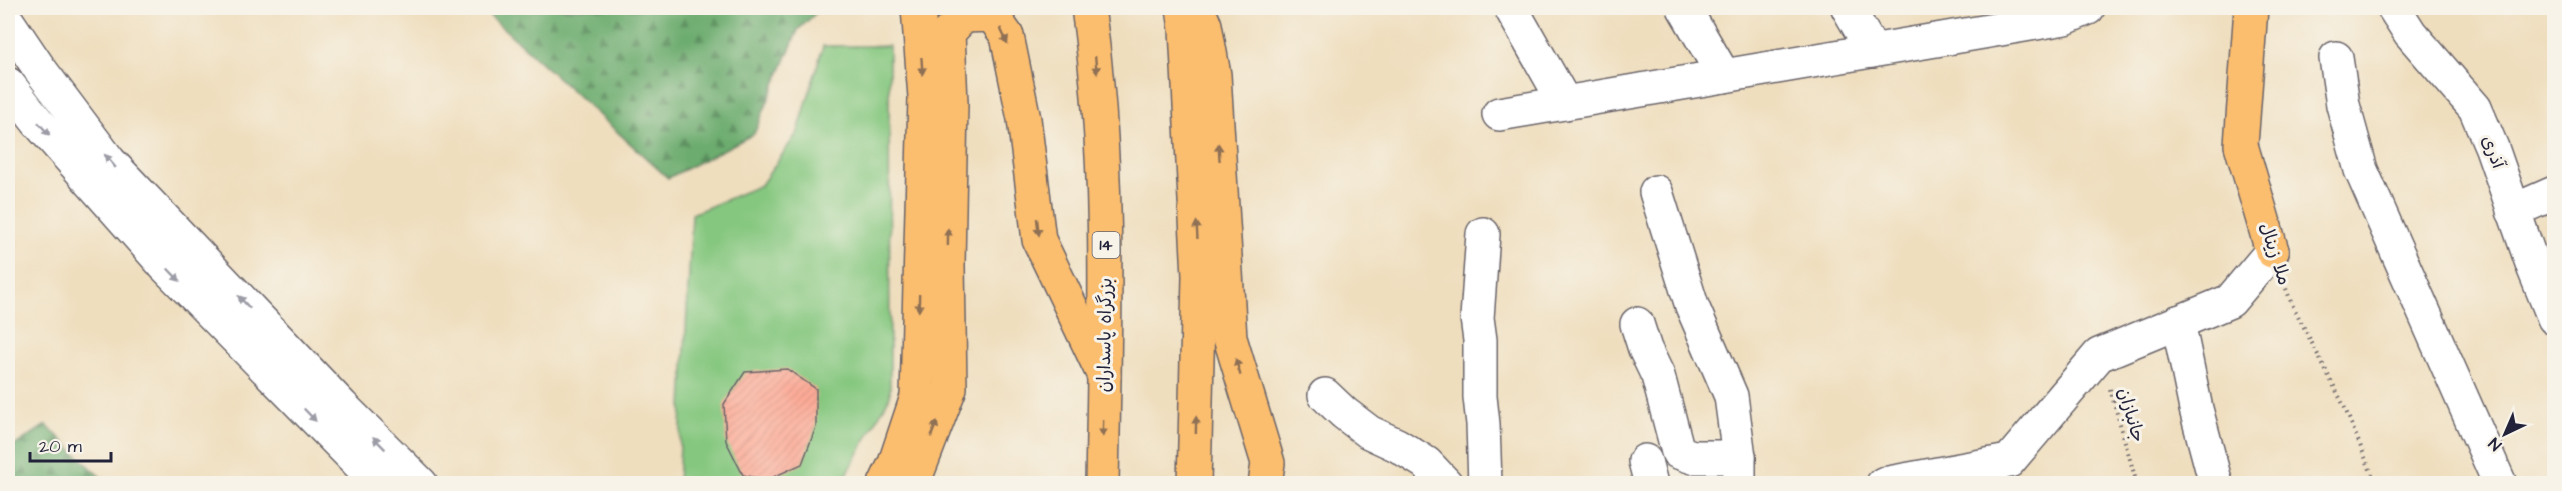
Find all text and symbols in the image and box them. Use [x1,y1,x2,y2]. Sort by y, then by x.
one-way arrow [999,27,1009,45]
one-way arrow [917,56,927,75]
one-way arrow [1091,56,1101,75]
one-way arrow [38,122,51,137]
street label: آذری [2475,132,2511,174]
one-way arrow [1214,143,1224,162]
one-way arrow [103,153,116,169]
one-way arrow [1033,218,1042,237]
street label: ملا زینال [2253,220,2297,288]
one-way arrow [1192,221,1201,240]
one-way arrow [944,228,953,247]
road number: 14 [1092,232,1120,258]
one-way arrow [167,267,180,282]
street label: بزرگراه پاسداران [1092,277,1118,393]
one-way arrow [915,293,924,312]
one-way arrow [237,295,251,310]
one-way arrow [1233,357,1242,375]
street label: جانبازان [2111,385,2151,445]
north arrow [2475,404,2535,464]
one-way arrow [303,408,317,423]
one-way arrow [1191,416,1200,435]
one-way arrow [1099,419,1108,438]
one-way arrow [930,420,939,438]
scale bar [30,425,111,463]
text: N [2484,433,2507,455]
text: 20 m [39,434,82,459]
one-way arrow [372,437,386,451]

